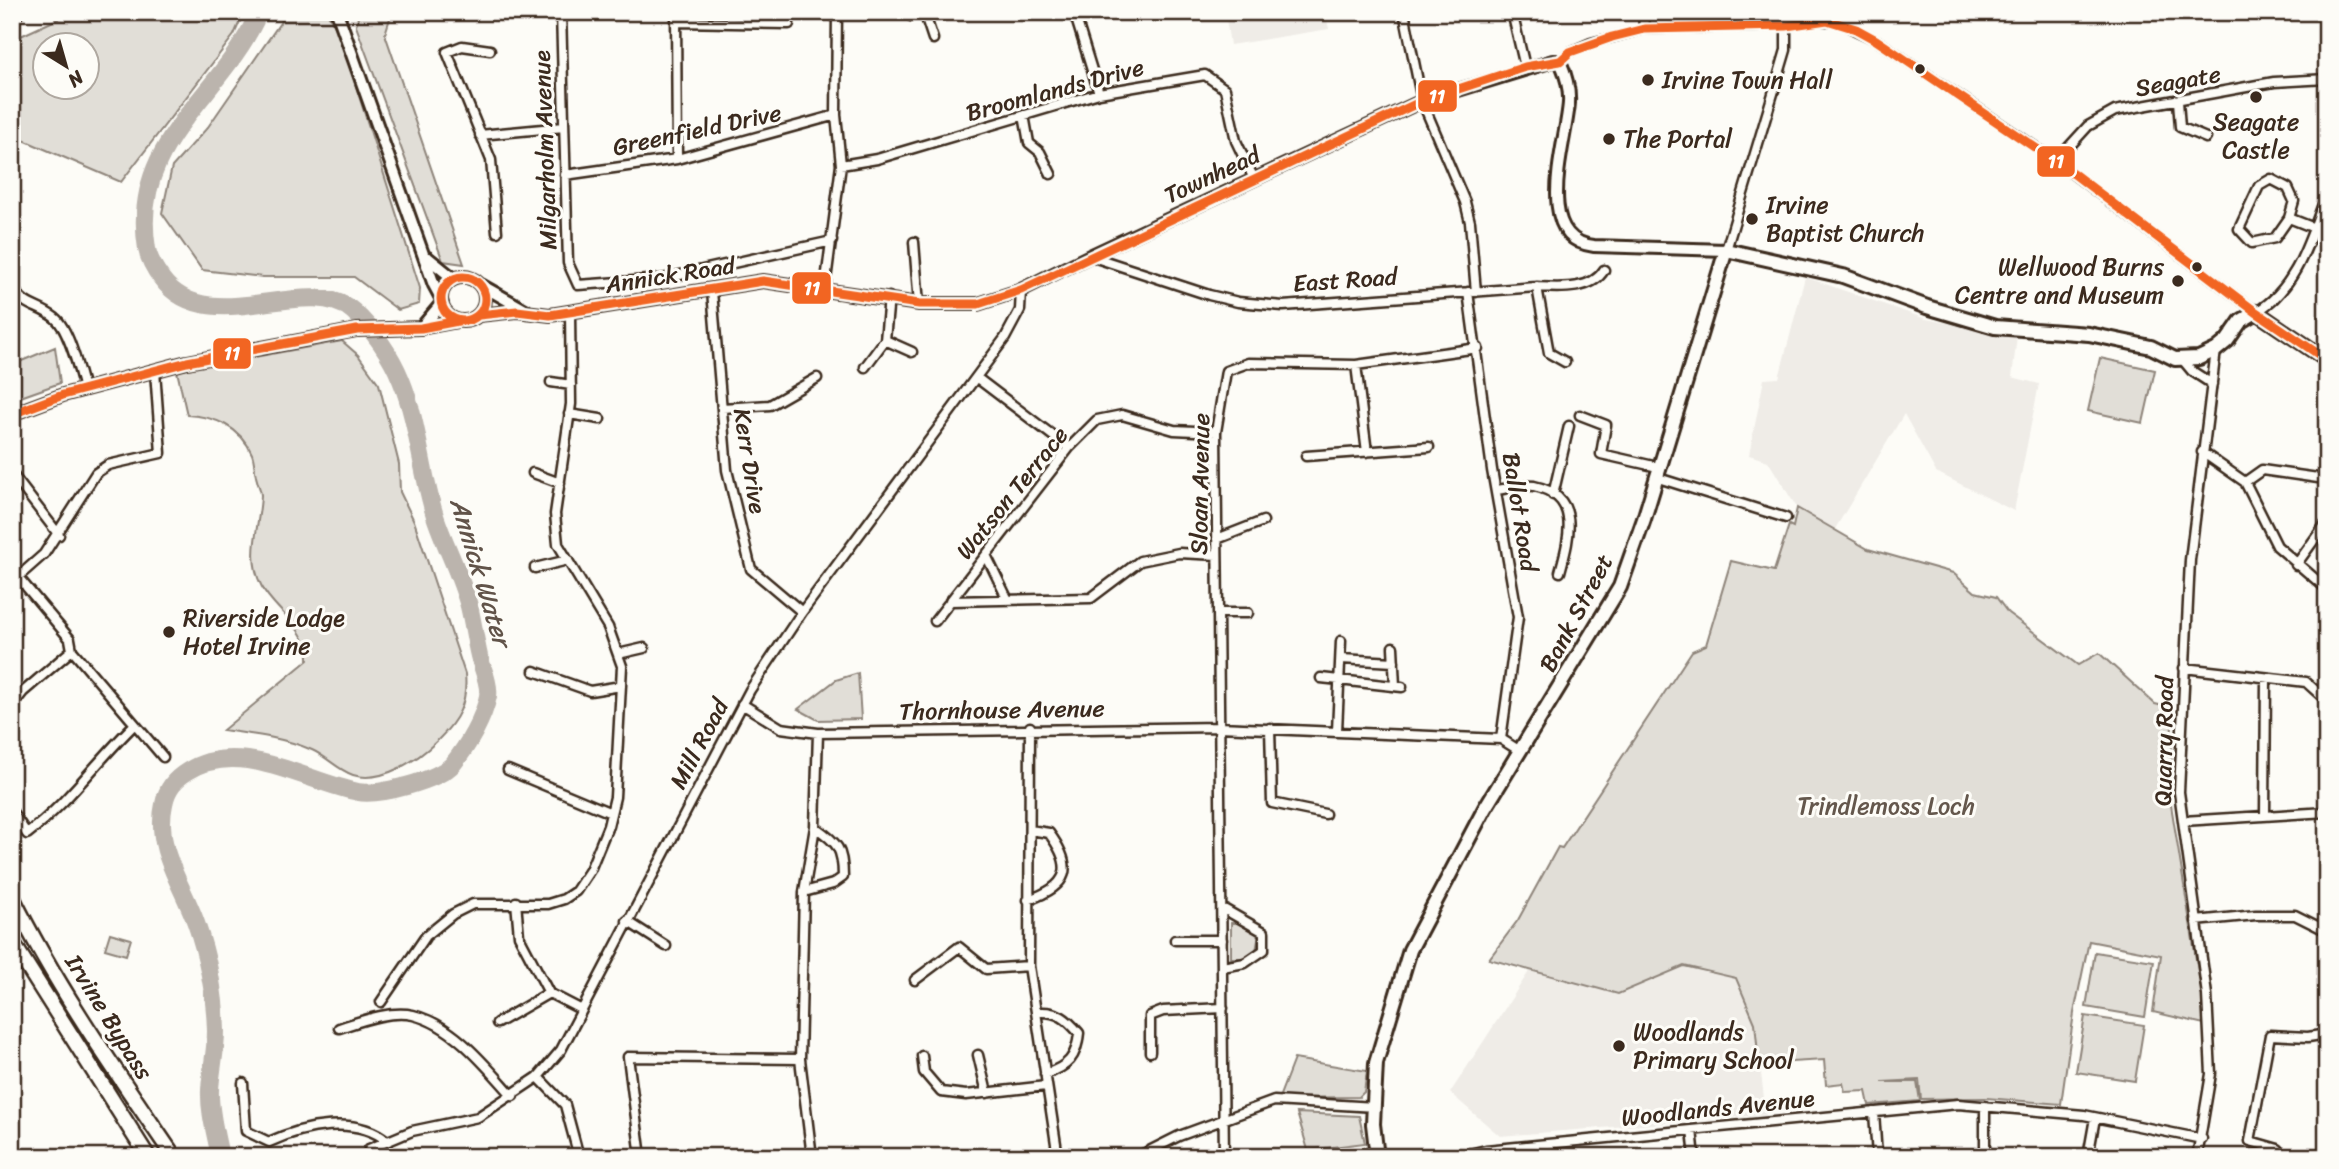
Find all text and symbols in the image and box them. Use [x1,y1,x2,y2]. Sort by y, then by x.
north arrow [32,32,102,102]
street label: Broomlands Drive [961,46,1149,134]
street label: Milgarholm Avenue [521,49,569,250]
street label: Seagate [2132,53,2224,109]
place label: Irvine Town Hall [1661,59,1833,101]
text: N [60,61,92,97]
unlabelled marker [1913,62,1927,76]
marker: Irvine Town Hall [1640,72,1656,88]
line badge: 11 [1417,79,1458,113]
text: 11 [1429,80,1445,113]
marker: Seagate Castle [2248,89,2264,105]
street label: Greenfield Drive [609,92,785,168]
place label: Seagate Castle [2213,101,2299,171]
place label: The Portal [1623,118,1733,160]
marker: The Portal [1601,131,1617,147]
street label: Townhead [1157,133,1269,216]
line badge: 11 [2036,145,2076,178]
text: 11 [2048,145,2064,178]
place label: Irvine Baptist Church [1765,184,1924,254]
marker: Irvine Baptist Church [1744,211,1760,227]
street label: Annick Road [601,244,739,306]
place label: Wellwood Burns Centre and Museum [1955,246,2165,316]
street label: East Road [1291,255,1400,305]
unlabelled marker [2190,260,2204,274]
line badge: 11 [791,271,832,305]
text: 11 [804,272,820,305]
marker: Wellwood Burns Centre and Museum [2170,273,2186,289]
line badge: 11 [212,337,252,370]
text: 11 [224,337,240,370]
street label: Kerr Drive [721,405,779,517]
street label: Sloan Avenue [1178,413,1222,555]
street label: Watson Terrace [945,417,1079,569]
street label: Ballot Road [1490,449,1551,577]
water label: Annick Water [436,491,527,656]
street label: Bank Street [1527,546,1625,680]
place label: Riverside Lodge Hotel Irvine [183,597,345,667]
marker: Riverside Lodge Hotel Irvine [161,624,177,640]
street label: Quarry Road [2142,673,2186,806]
street label: Thornhouse Avenue [899,687,1105,733]
street label: Mill Road [658,690,741,797]
park label: Trindlemoss Loch [1797,785,1975,827]
street label: Irvine Bypass [53,945,165,1089]
place label: Woodlands Primary School [1633,1011,1795,1081]
marker: Woodlands Primary School [1611,1038,1627,1054]
street label: Woodlands Avenue [1619,1077,1817,1139]

